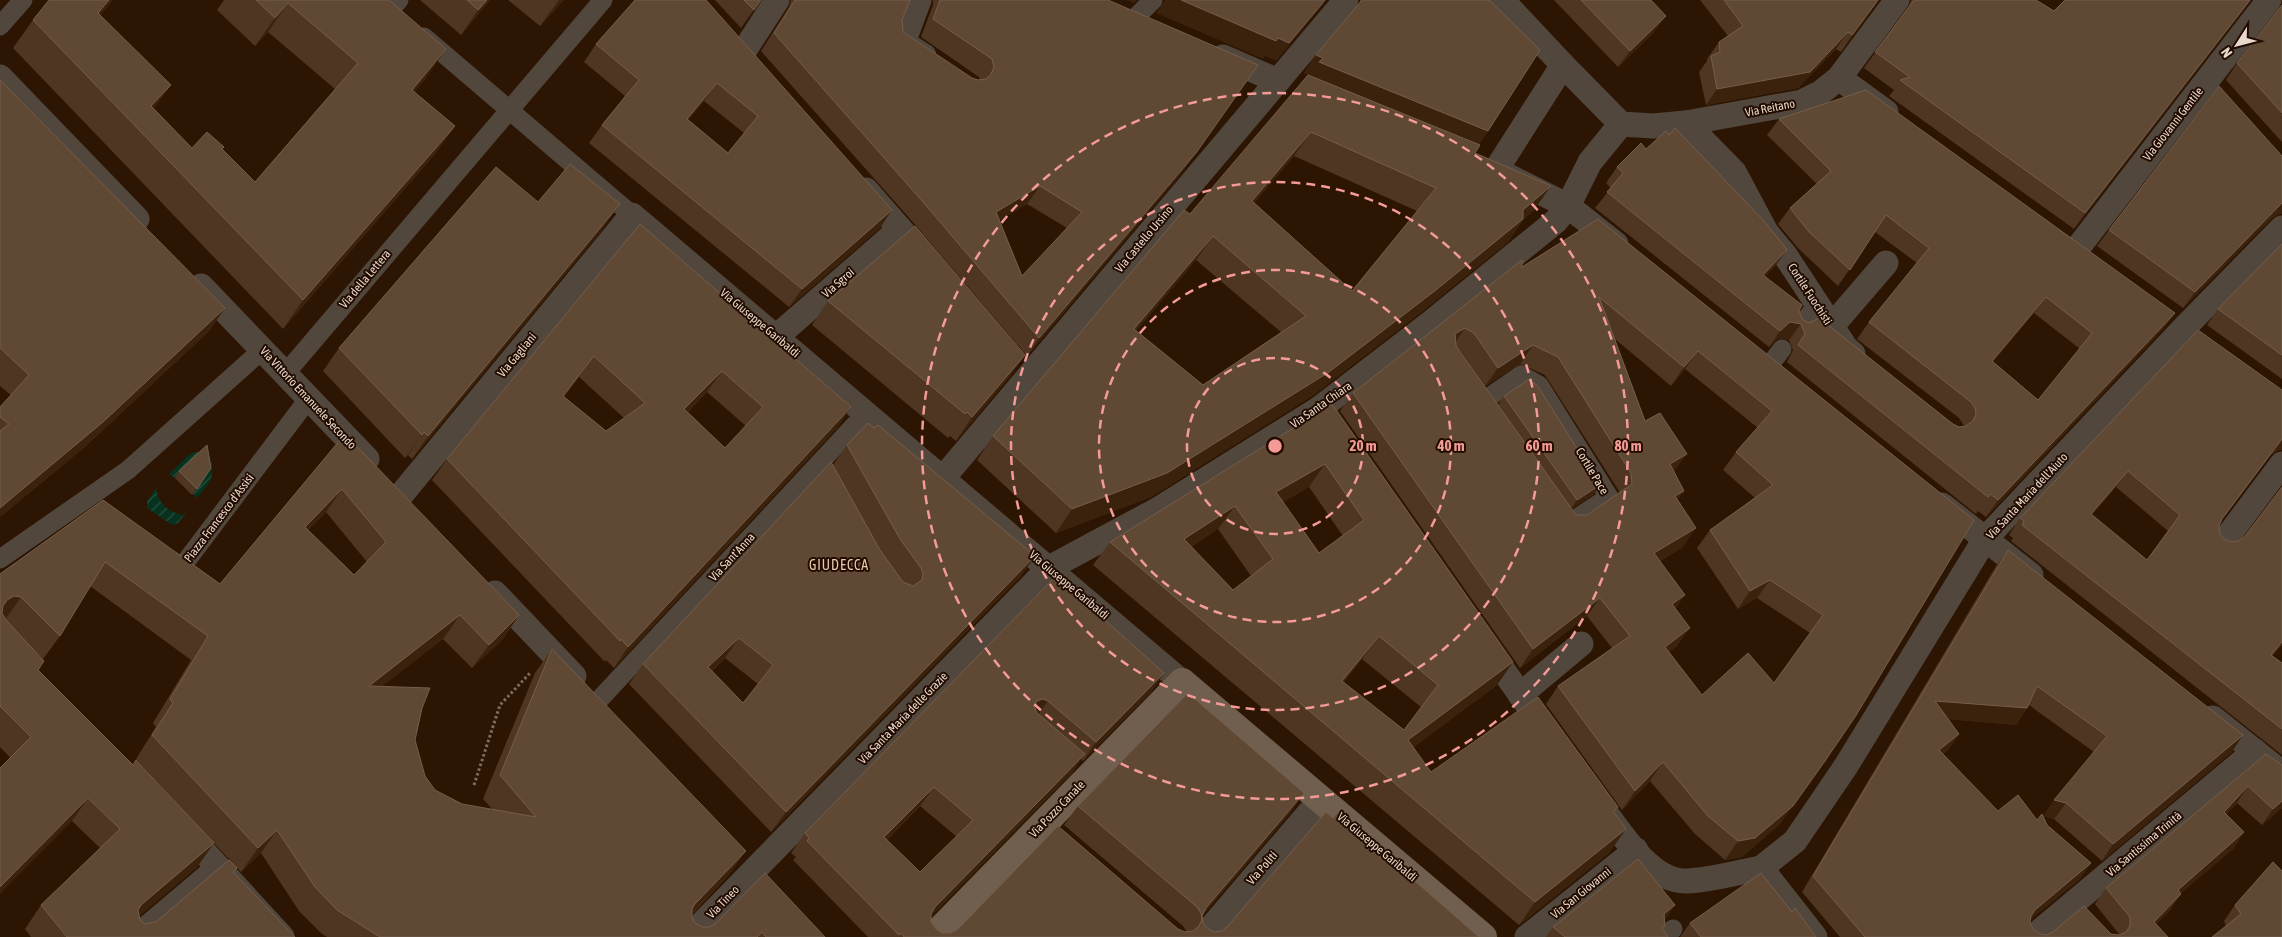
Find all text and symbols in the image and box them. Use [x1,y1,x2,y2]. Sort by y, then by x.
north arrow [2212,20,2262,70]
text: N [2218,45,2235,61]
street label: Via Giovanni Gentile [2140,85,2206,163]
street label: Via Reitano [1744,96,1797,120]
street label: Via Castello Ursino [1112,203,1176,275]
street label: Via della Lettera [337,247,393,311]
street label: Cortile Fuochisti [1785,261,1835,327]
street label: Via Sgroi [819,265,857,301]
street label: Via Giuseppe Garibaldi [717,286,803,360]
street label: Via Gagliani [495,330,539,380]
street label: Via Vittorio Emanuele Secondo [257,344,359,452]
street label: Via Santa Chiara [1288,379,1354,431]
centre of rings [1266,437,1284,455]
text: 20 m [1350,437,1377,454]
text: 40 m [1437,437,1465,454]
text: 60 m [1526,437,1553,454]
text: 80 m [1615,437,1642,454]
street label: Cortile Pace [1573,445,1611,497]
street label: Via Santa Maria dell'Aiuto [1983,450,2071,542]
street label: Piazza Francesco d'Assisi [181,471,257,565]
street label: Via Sant'Anna [706,530,758,584]
street label: Via Giuseppe Garibaldi [1026,548,1112,622]
district label: GIUDECCA [809,557,869,573]
street label: Via Santa Maria delle Grazie [855,669,951,767]
street label: Via Pozzo Canale [1026,778,1088,840]
street label: Via Santissima Trinità [2103,808,2185,880]
street label: Via Giuseppe Garibaldi [1334,810,1420,884]
street label: Via Politi [1244,849,1280,887]
street label: Via San Giovanni [1548,864,1614,922]
street label: Via Tineo [704,882,742,921]

